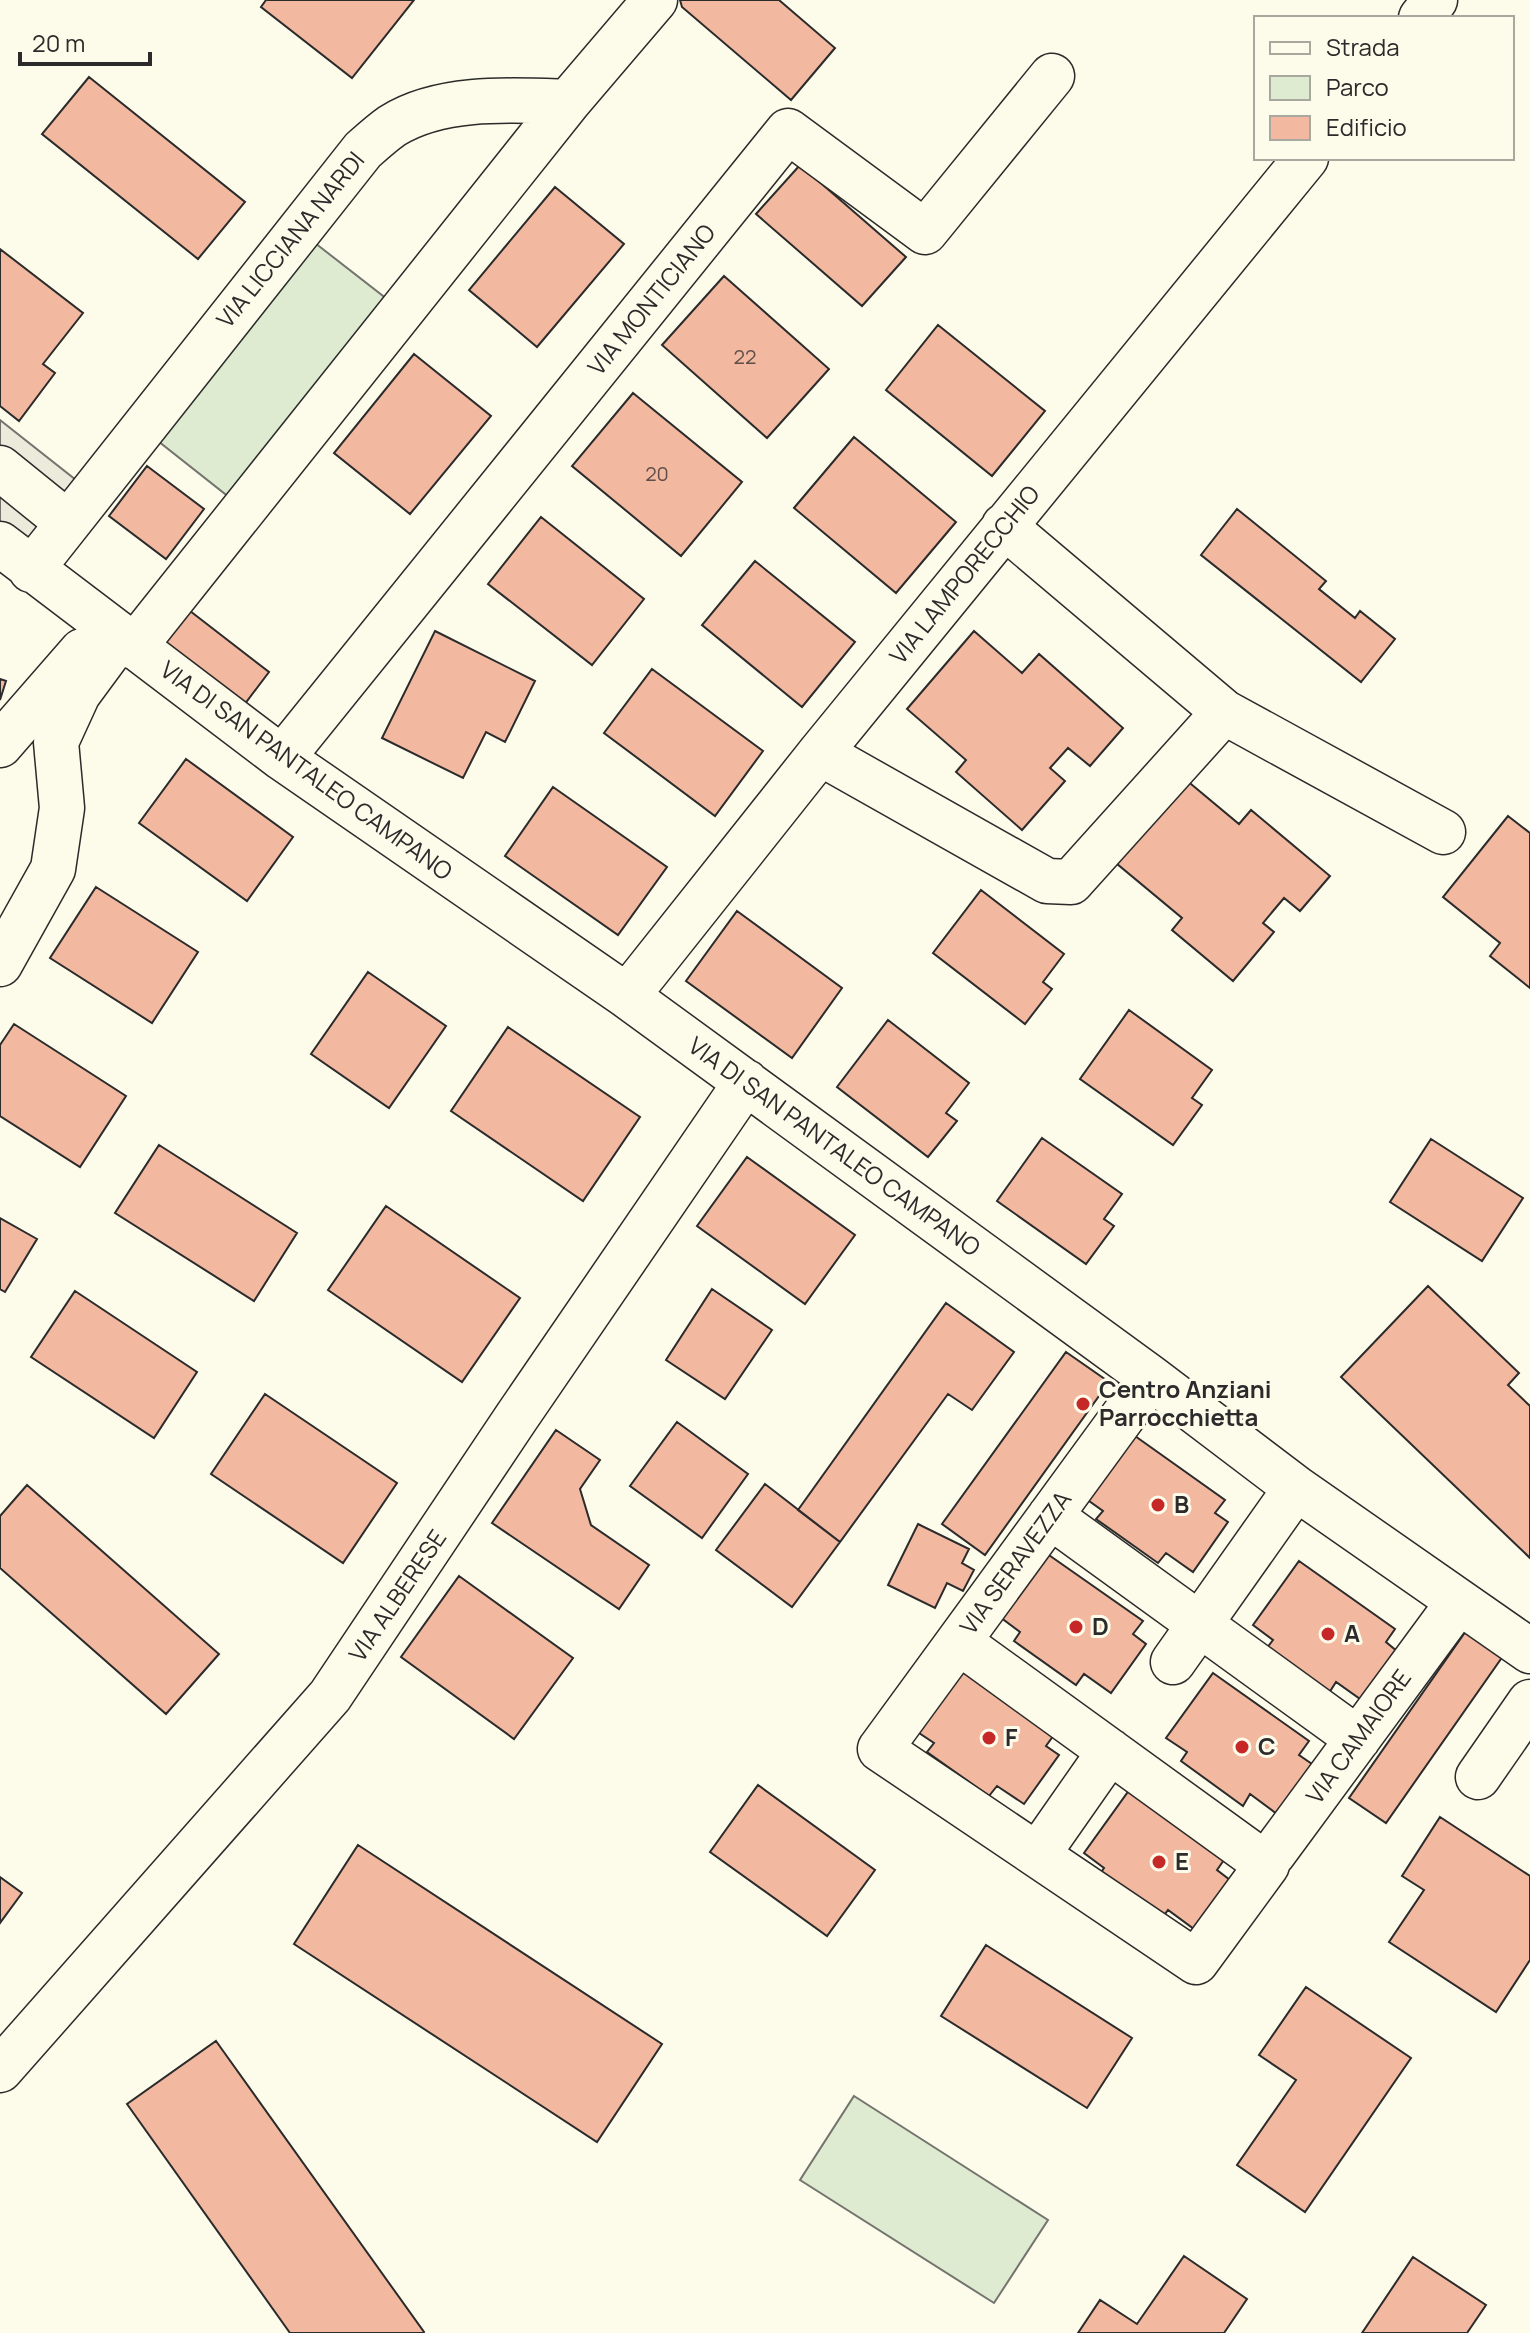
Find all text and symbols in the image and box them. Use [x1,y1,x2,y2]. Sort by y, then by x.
scale bar [20,16,150,66]
legend [1254,16,1514,160]
text: 20 m [32,26,85,59]
text: Strada [1326,30,1399,63]
text: Parco [1326,70,1389,103]
text: Edificio [1326,110,1407,143]
street label: VIA LICCIANA NARDI [208,144,371,334]
street label: VIA MONTICIANO [580,216,722,382]
house number: 22 [734,343,756,370]
house number: 20 [645,460,669,487]
street label: VIA LAMPORECCHIO [881,478,1046,671]
street label: VIA DI SAN PANTALEO CAMPANO [154,653,460,887]
street label: VIA DI SAN PANTALEO CAMPANO [682,1029,988,1263]
place label: Centro Anziani Parrocchietta [1099,1372,1271,1433]
marker: Centro Anziani Parrocchietta [1074,1395,1092,1413]
street label: VIA SERAVEZZA [951,1484,1078,1641]
place label: B [1174,1487,1189,1520]
marker: B [1149,1496,1167,1514]
street label: VIA ALBERESE [340,1523,453,1668]
place label: D [1092,1609,1109,1642]
place label: A [1344,1616,1360,1649]
marker: D [1067,1618,1085,1636]
marker: A [1319,1625,1337,1643]
street label: VIA CAMAIORE [1298,1662,1418,1810]
place label: F [1005,1720,1018,1753]
marker: F [980,1729,998,1747]
place label: C [1258,1729,1276,1762]
marker: C [1233,1738,1251,1756]
place label: E [1175,1844,1189,1877]
marker: E [1150,1853,1168,1871]

